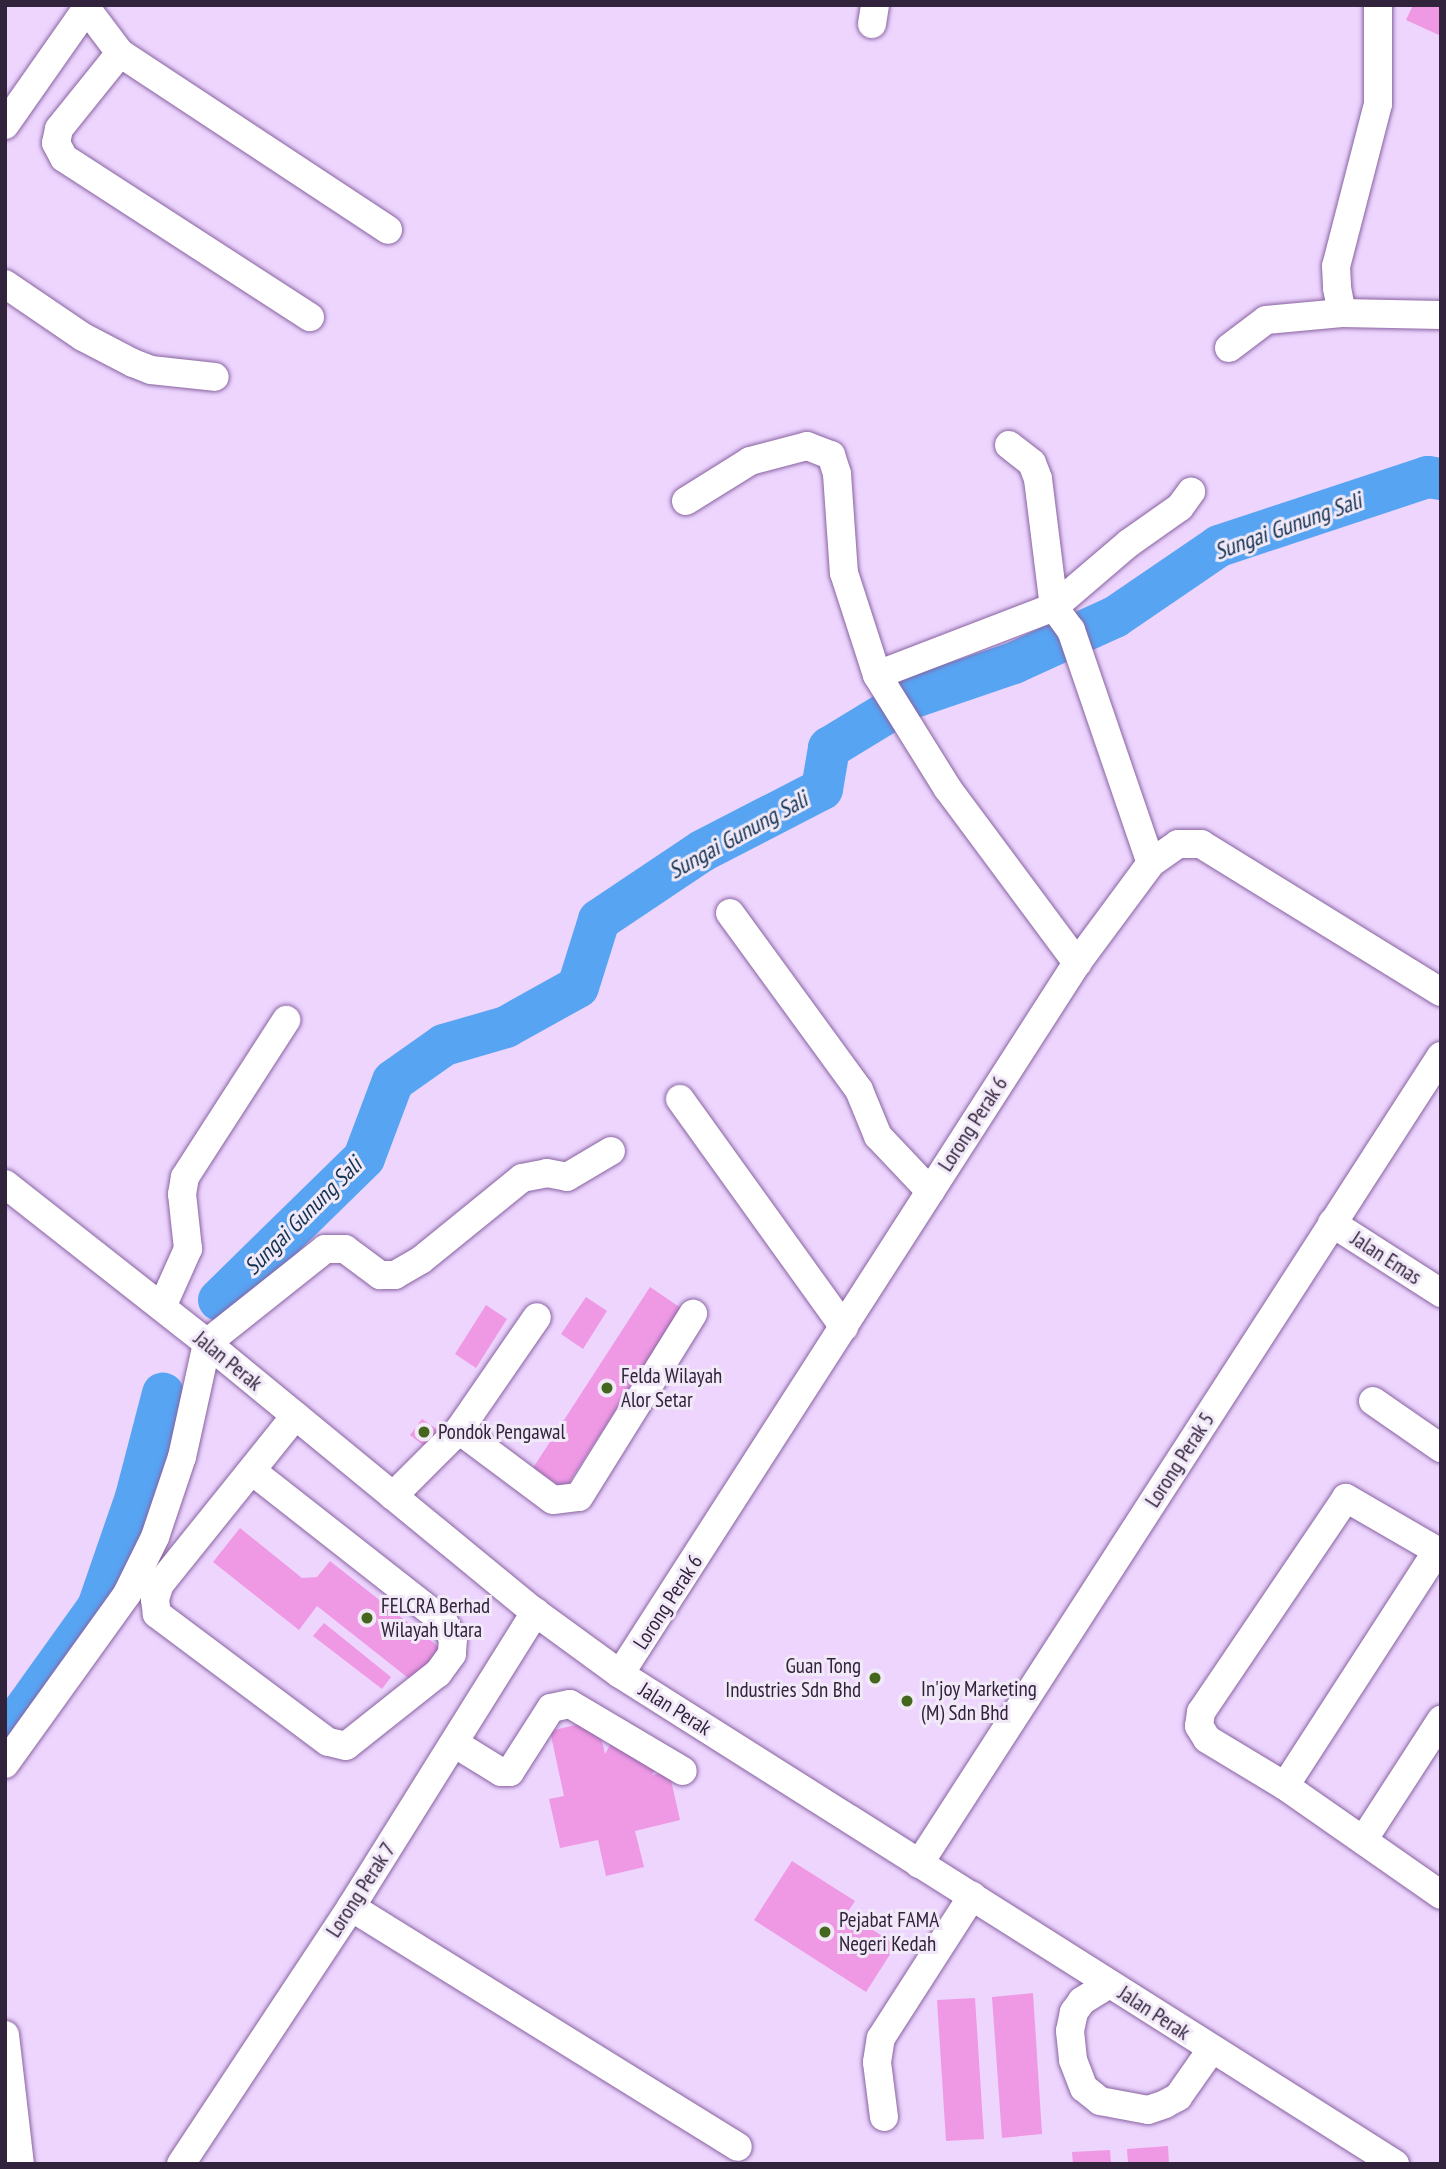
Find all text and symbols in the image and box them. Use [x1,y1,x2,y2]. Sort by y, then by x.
water label: Sungai Gunung Sali [1211,487,1365,565]
water label: Sungai Gunung Sali [664,785,812,885]
street label: Lorong Perak 6 [933,1072,1013,1176]
water label: Sungai Gunung Sali [239,1152,367,1280]
street label: Jalan Emas [1346,1226,1426,1290]
street label: Jalan Perak [189,1326,267,1396]
place label: Felda Wilayah Alor Setar [621,1363,723,1413]
marker: Felda Wilayah Alor Setar [599,1380,615,1396]
street label: Lorong Perak 5 [1140,1408,1220,1512]
place label: Pondok Pengawal [438,1419,566,1445]
marker: Pondok Pengawal [416,1424,432,1440]
street label: Lorong Perak 6 [628,1550,708,1654]
place label: FELCRA Berhad Wilayah Utara [381,1593,491,1643]
marker: FELCRA Berhad Wilayah Utara [359,1610,375,1626]
place label: Guan Tong Industries Sdn Bhd [725,1653,861,1703]
marker: Guan Tong Industries Sdn Bhd [867,1670,883,1686]
place label: In'joy Marketing (M) Sdn Bhd [921,1676,1037,1726]
street label: Jalan Perak [634,1677,716,1741]
marker: In'joy Marketing (M) Sdn Bhd [899,1693,915,1709]
street label: Lorong Perak 7 [321,1838,401,1942]
place label: Pejabat FAMA Negeri Kedah [839,1907,939,1957]
marker: Pejabat FAMA Negeri Kedah [817,1924,833,1940]
street label: Jalan Perak [1113,1981,1195,2045]

